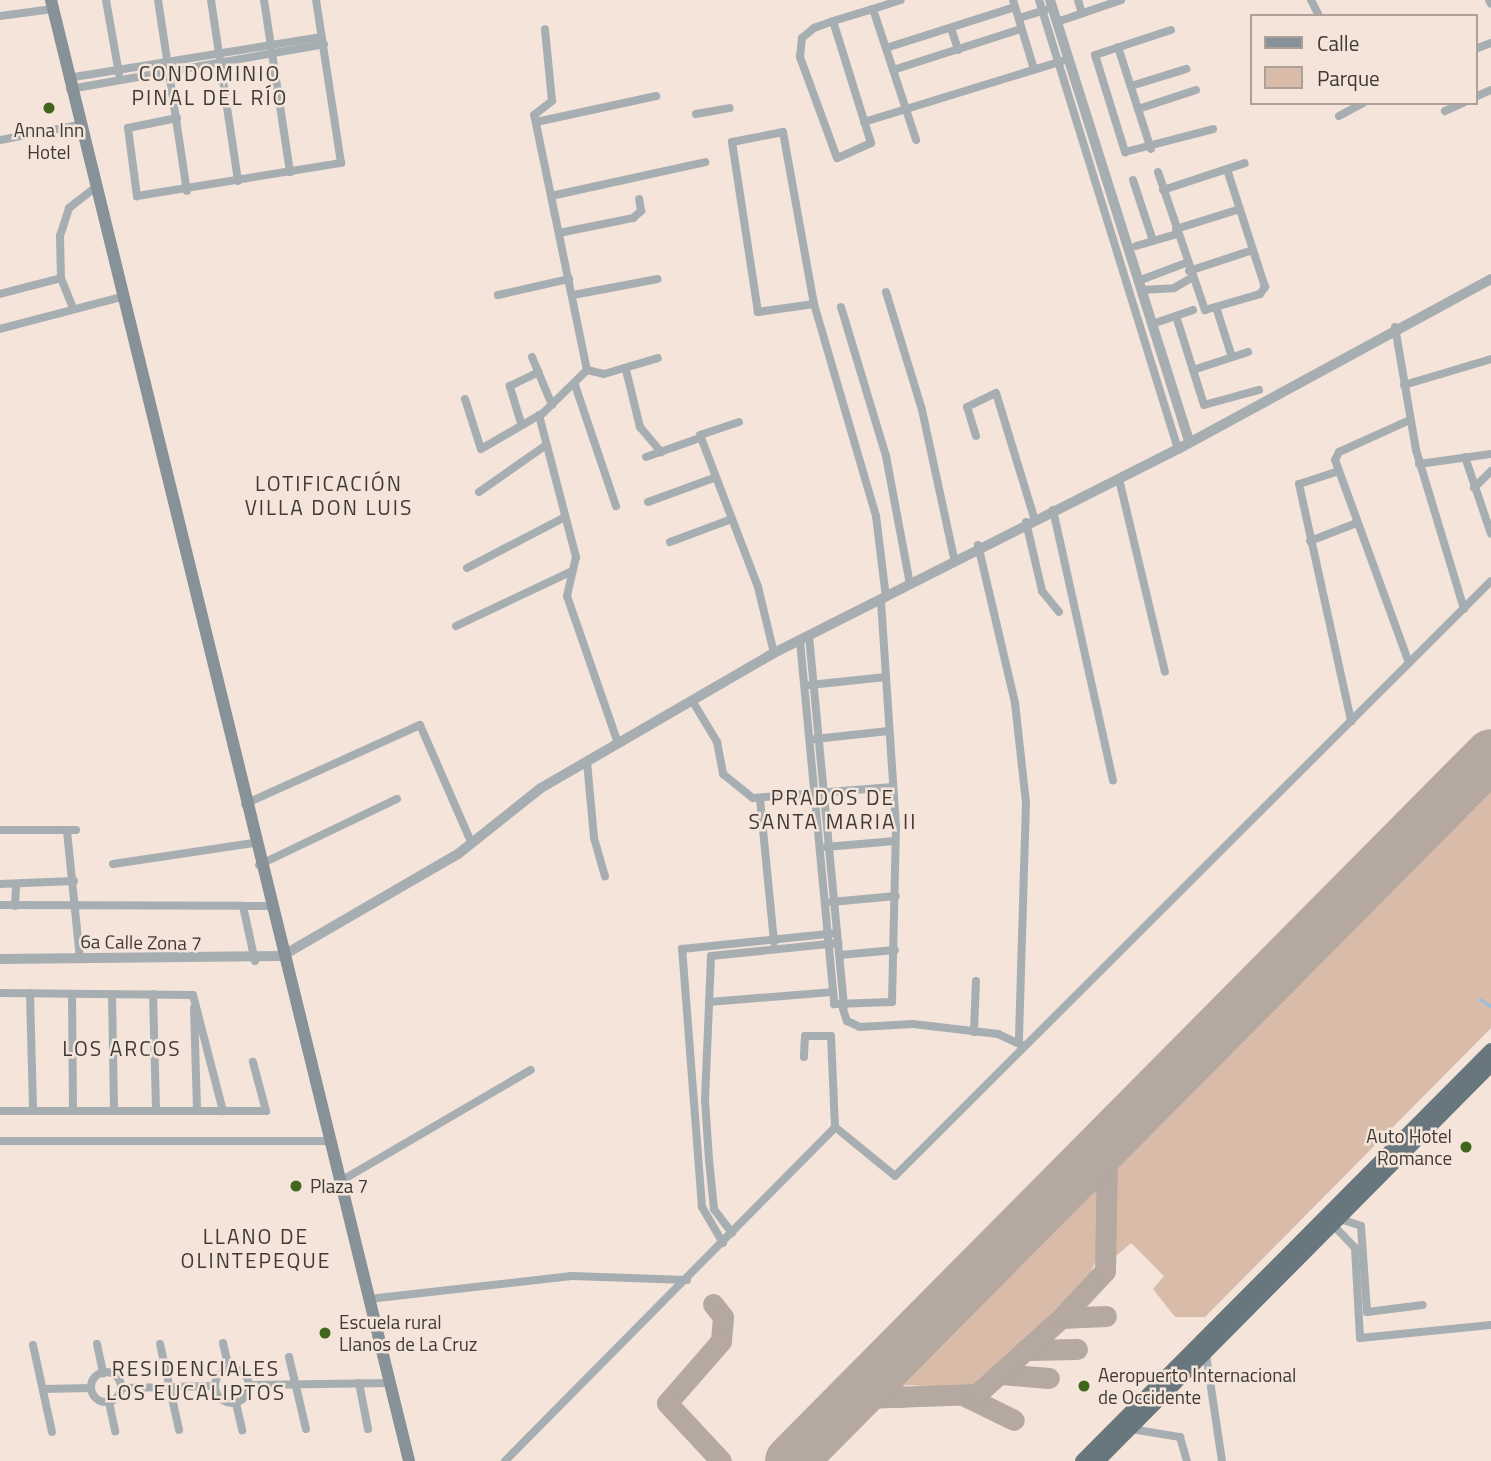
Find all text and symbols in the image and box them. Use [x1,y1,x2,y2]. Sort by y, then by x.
legend [1250,14,1477,105]
text: Calle [1317,27,1359,59]
district label: CONDOMINIO PINAL DEL RÍO [133,60,287,110]
text: Parque [1317,62,1380,94]
marker: Anna Inn Hotel [41,100,57,116]
place label: Anna Inn Hotel [14,119,84,163]
district label: LOTIFICACIÓN VILLA DON LUIS [246,470,412,520]
district label: PRADOS DE SANTA MARIA II [750,784,916,834]
street label: 6a Calle Zona 7 [80,930,202,954]
district label: LOS ARCOS [63,1035,181,1061]
place label: Auto Hotel Romance [1366,1125,1452,1169]
marker: Auto Hotel Romance [1458,1139,1474,1155]
place label: Plaza 7 [310,1175,368,1197]
marker: Plaza 7 [288,1178,304,1194]
district label: LLANO DE OLINTEPEQUE [182,1223,330,1273]
place label: Escuela rural Llanos de La Cruz [339,1311,477,1355]
marker: Escuela rural Llanos de La Cruz [317,1325,333,1341]
district label: RESIDENCIALES LOS EUCALIPTOS [108,1355,284,1405]
place label: Aeropuerto Internacional de Occidente [1098,1364,1296,1408]
marker: Aeropuerto Internacional de Occidente [1076,1378,1092,1394]

